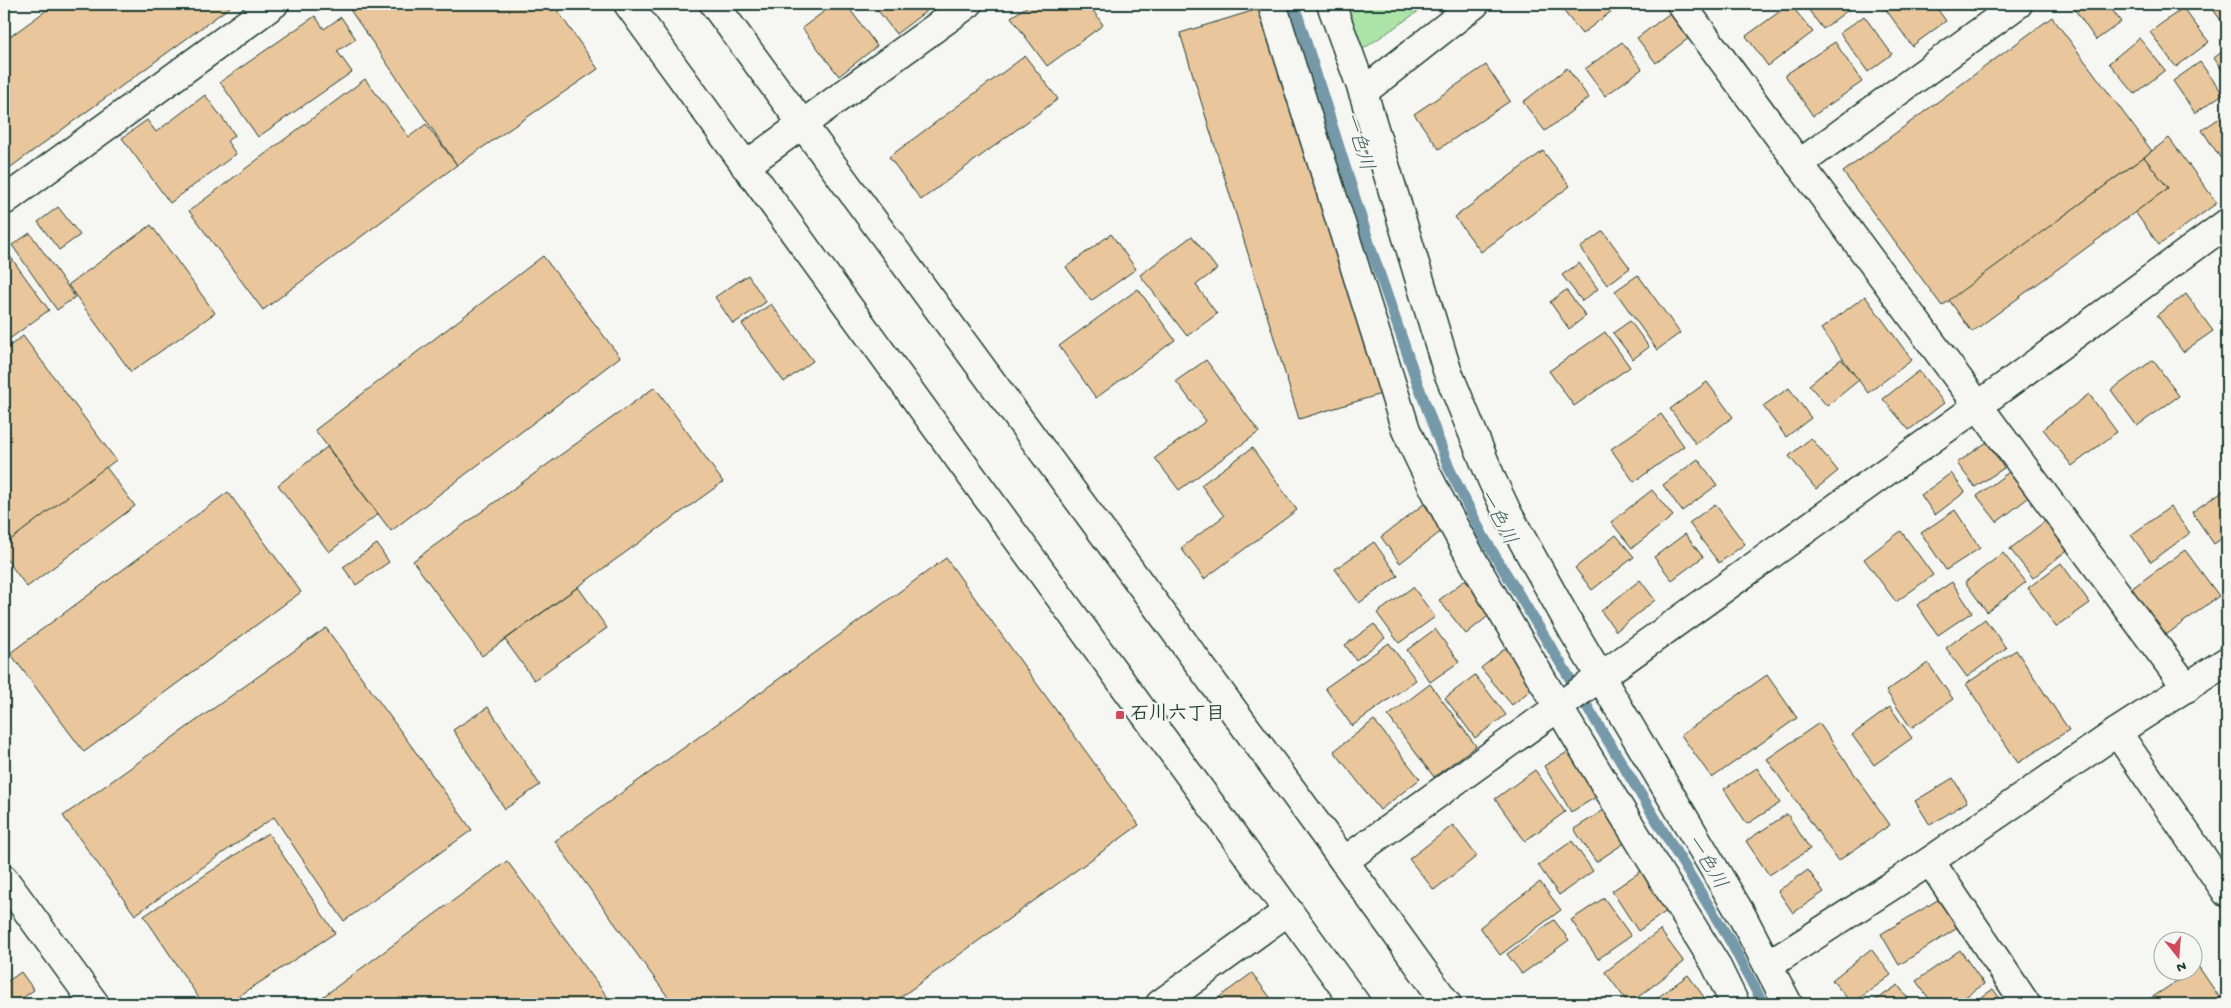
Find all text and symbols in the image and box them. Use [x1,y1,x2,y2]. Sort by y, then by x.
water label: 一色川 [1337,109,1379,174]
water label: 一色川 [1472,485,1522,550]
place label: 石川六丁目 [1130,703,1225,727]
marker: 石川六丁目 [1114,709,1126,721]
water label: 一色川 [1680,830,1732,895]
north arrow [2154,930,2204,980]
text: N [2174,957,2188,976]

